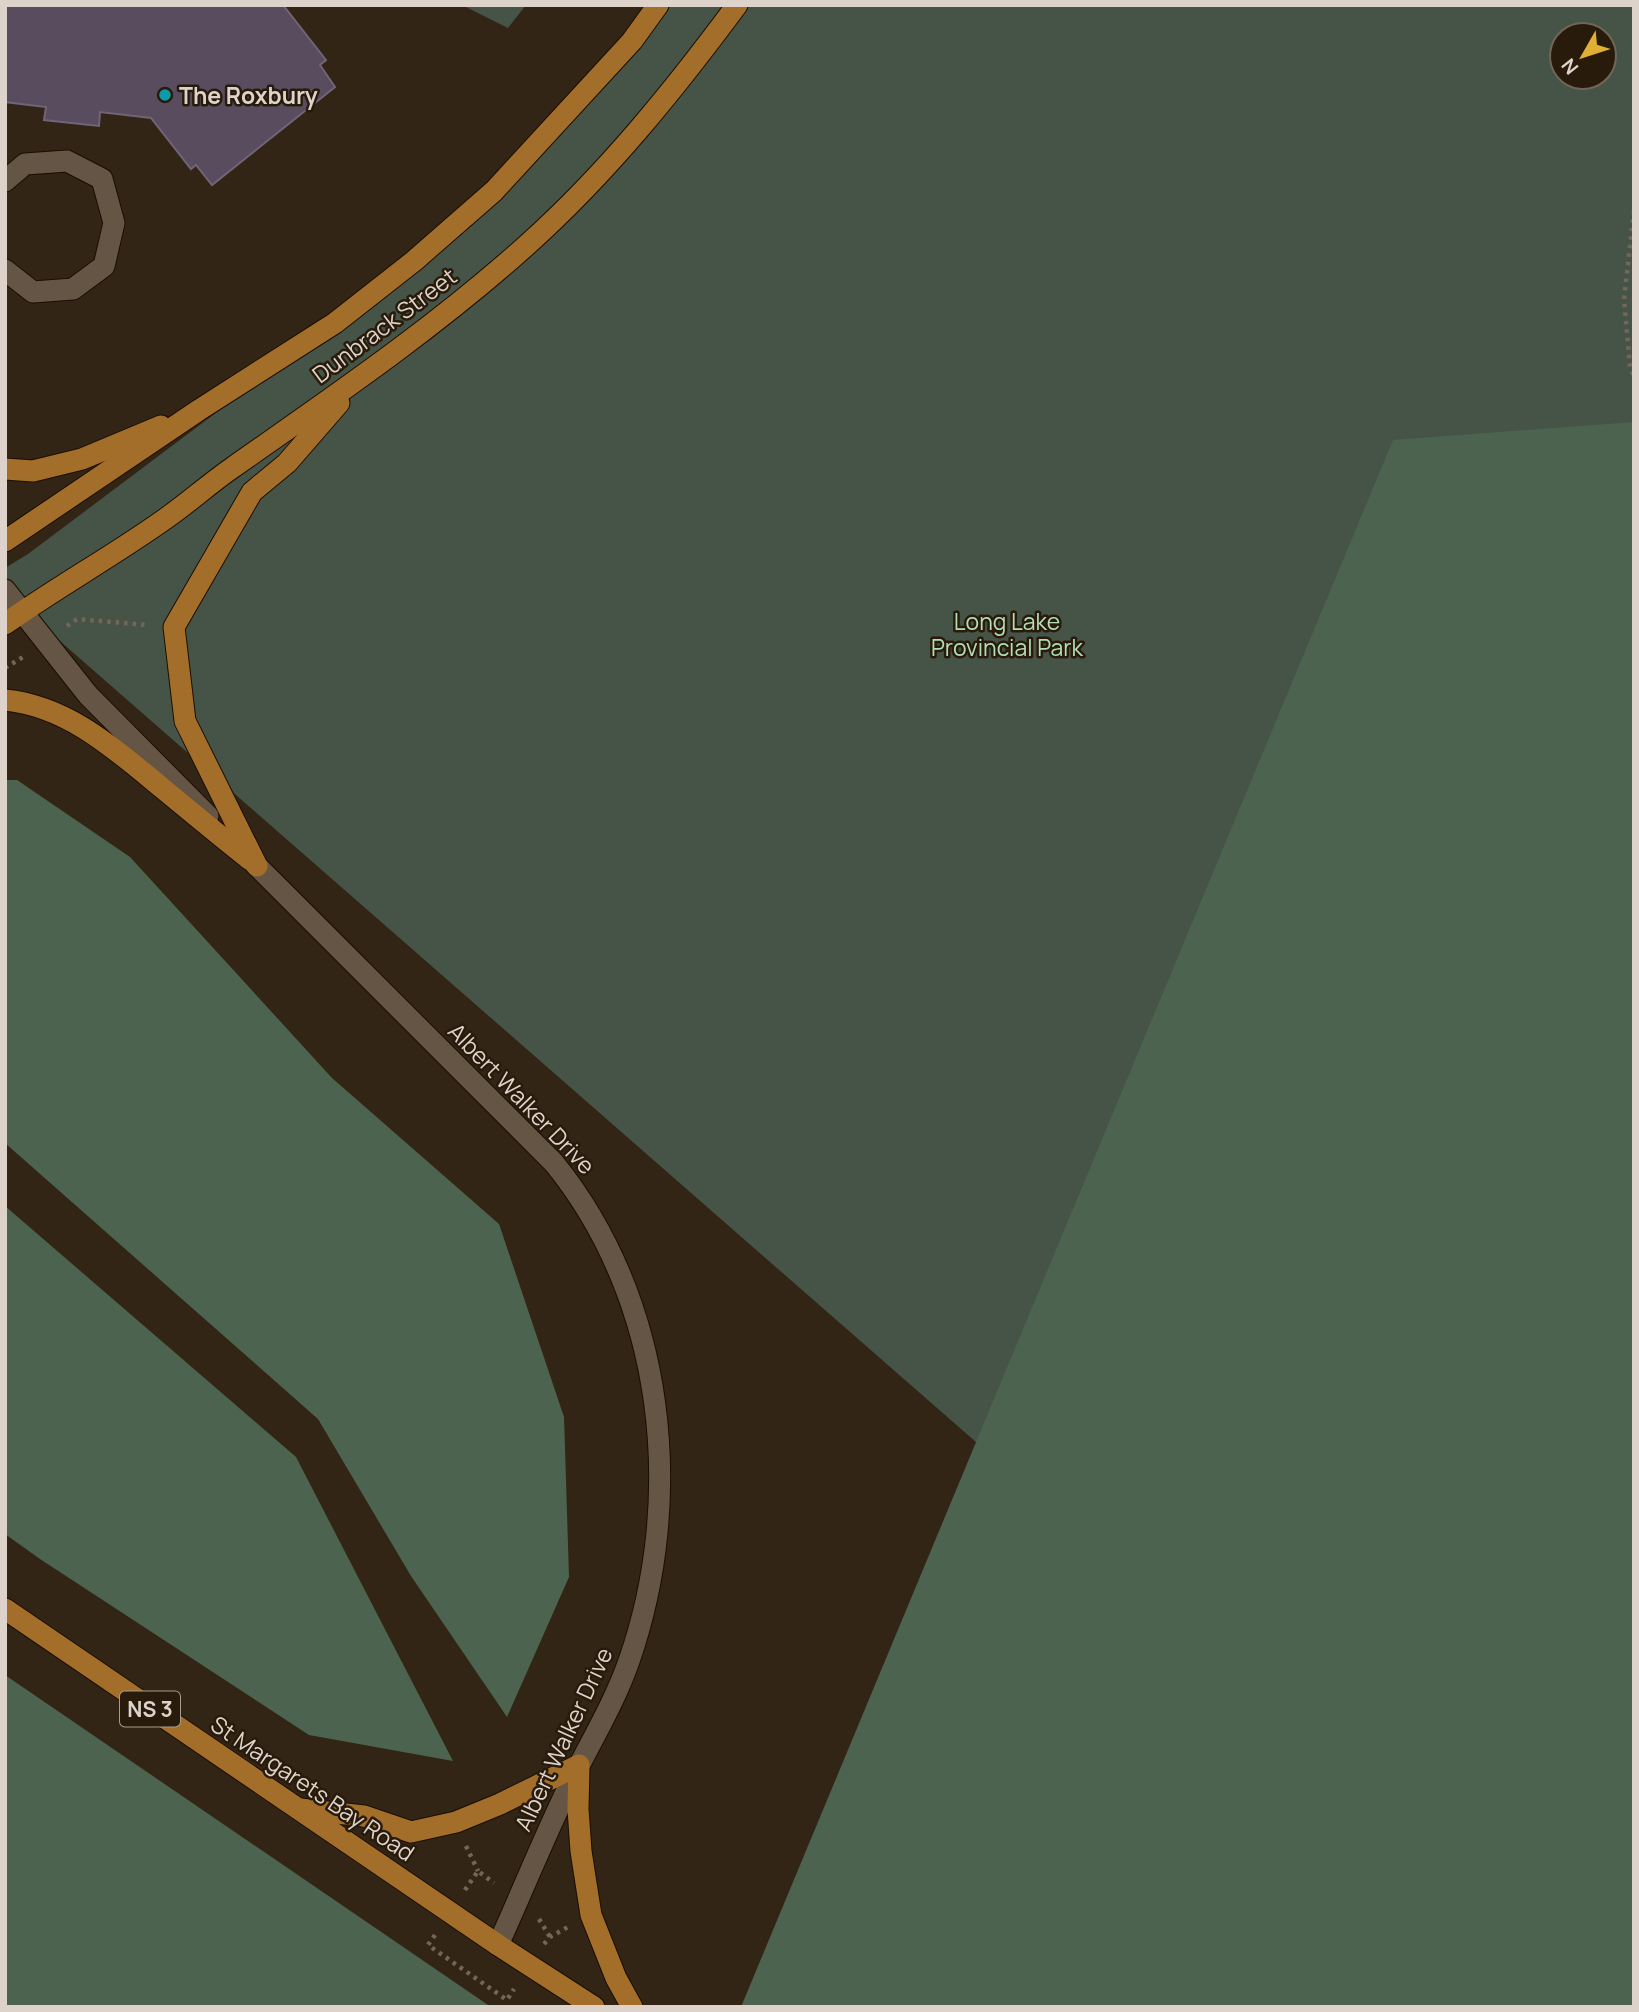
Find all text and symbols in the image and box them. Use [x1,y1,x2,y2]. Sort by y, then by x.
north arrow [1548,21,1618,91]
text: N [1555,53,1584,80]
place label: The Roxbury [179,79,318,111]
marker: The Roxbury [157,87,173,103]
street label: Dunbrack Street [305,260,463,390]
park label: Long Lake Provincial Park [931,605,1084,663]
street label: Albert Walker Drive [441,1015,603,1181]
street label: Albert Walker Drive [506,1642,620,1836]
road number: NS 3 [120,1692,180,1726]
street label: St Margarets Bay Road [205,1708,421,1868]

